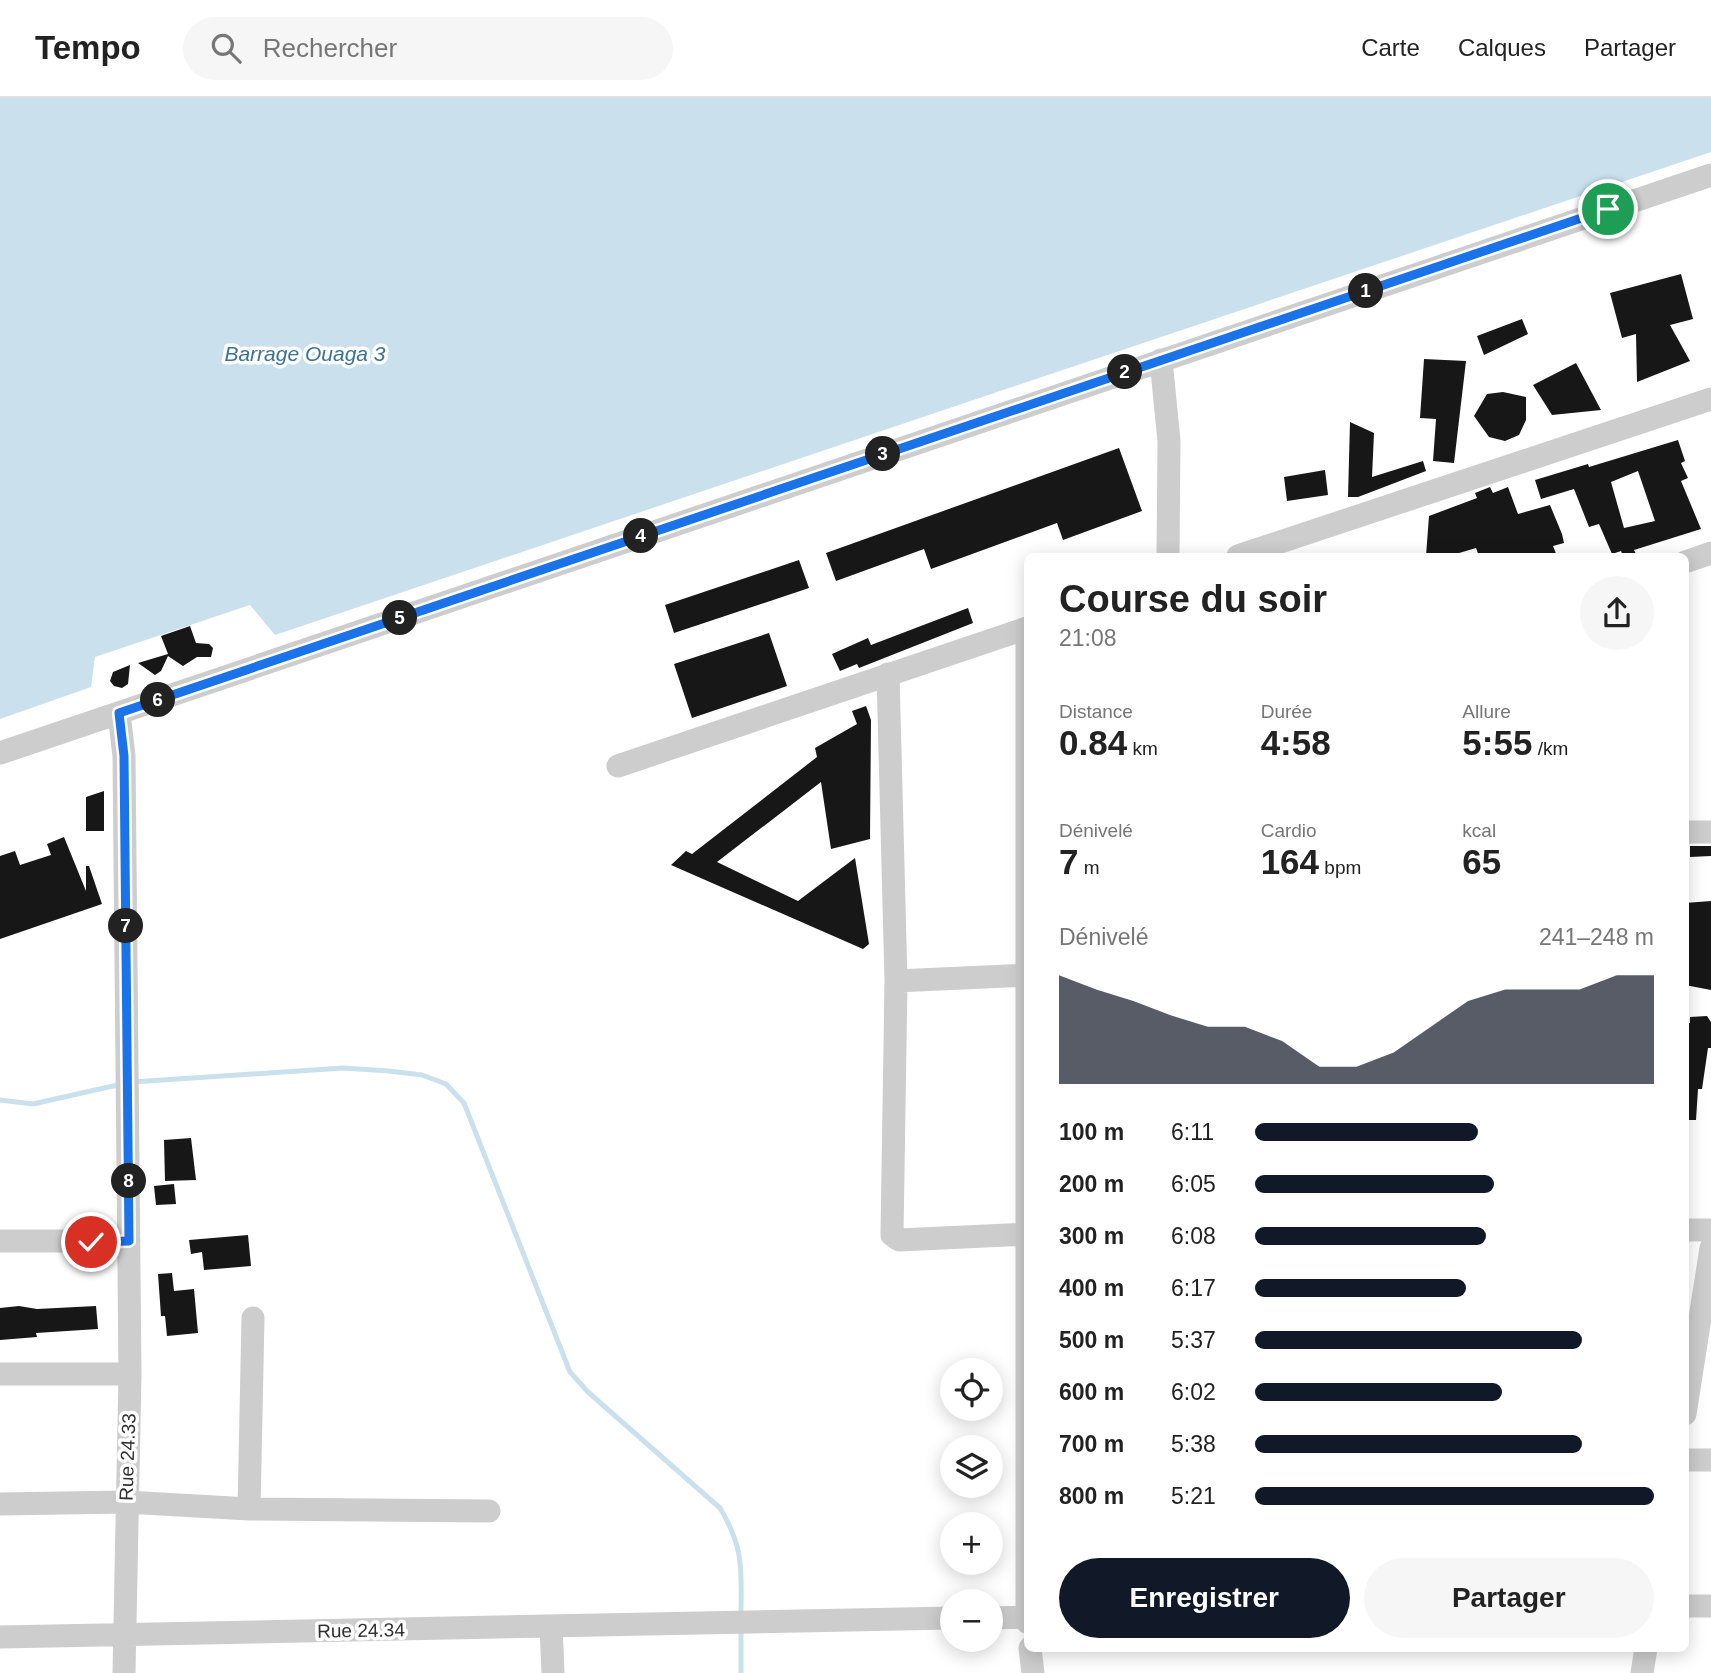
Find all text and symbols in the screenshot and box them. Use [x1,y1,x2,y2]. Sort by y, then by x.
search box [183,17,673,80]
text: Tempo [35,29,141,66]
icon: search [207,29,245,67]
text: Rechercher [263,33,397,63]
text: Carte [1361,34,1420,61]
text: Calques [1458,34,1546,61]
text: Partager [1584,34,1676,61]
pin [1578,179,1638,239]
icon: arrive [1589,190,1627,228]
pin: 1 [1348,274,1384,308]
text: 1 [1360,280,1371,301]
water label: Barrage Ouaga 3 [224,342,386,365]
pin: 2 [1108,354,1142,390]
text: 2 [1119,361,1130,382]
pin: 3 [866,436,900,472]
text: 3 [877,443,888,464]
pin: 4 [624,518,658,554]
text: 4 [635,525,646,546]
button: share [1580,576,1654,650]
text: Course du soir [1059,578,1327,620]
pin: 5 [382,601,418,636]
text: 5 [394,607,405,628]
text: 21:08 [1059,625,1117,651]
pin: 6 [140,682,176,718]
text: 6 [152,689,163,710]
text: Distance [1059,701,1133,722]
text: Durée [1261,701,1312,722]
text: Allure [1462,701,1511,722]
text: 0.84 [1059,723,1127,762]
text: 4:58 [1261,723,1331,762]
text: 5:55 [1462,723,1532,762]
text: km [1127,738,1158,759]
text: /km [1532,738,1568,759]
text: Dénivelé [1059,820,1133,841]
text: Cardio [1261,820,1317,841]
text: kcal [1462,820,1496,841]
text: 7 [1059,842,1078,881]
text: 164 [1261,842,1319,881]
text: 65 [1462,842,1501,881]
text: m [1078,857,1100,878]
text: bpm [1319,857,1361,878]
pin: 7 [108,908,144,944]
text: 7 [120,915,131,936]
text: Dénivelé [1059,924,1149,950]
text: 241–248 m [1539,924,1654,950]
text: 100 m [1059,1119,1124,1145]
text: 6:11 [1171,1119,1214,1145]
pin: 8 [111,1164,146,1198]
text: 8 [123,1170,134,1191]
text: 200 m [1059,1171,1124,1197]
text: 6:05 [1171,1171,1216,1197]
pin [61,1212,121,1272]
icon: check [72,1223,110,1261]
text: 300 m [1059,1223,1124,1249]
text: 6:08 [1171,1223,1216,1249]
text: 400 m [1059,1275,1124,1301]
text: 6:17 [1171,1275,1216,1301]
text: 500 m [1059,1327,1124,1353]
text: 5:37 [1171,1327,1216,1353]
map controls [940,1358,1003,1652]
button: locate [940,1358,1003,1421]
text: 600 m [1059,1379,1124,1405]
text: 6:02 [1171,1379,1216,1405]
street label: Rue 24.33 [115,1413,140,1501]
text: 700 m [1059,1431,1124,1457]
text: 5:38 [1171,1431,1216,1457]
button: layers [940,1435,1003,1498]
text: 800 m [1059,1483,1124,1509]
text: 5:21 [1171,1483,1216,1509]
button: + [940,1512,1003,1575]
button: Enregistrer [1059,1558,1350,1638]
button: Partager [1364,1558,1654,1638]
button: − [940,1589,1003,1652]
street label: Rue 24.34 [317,1619,405,1642]

